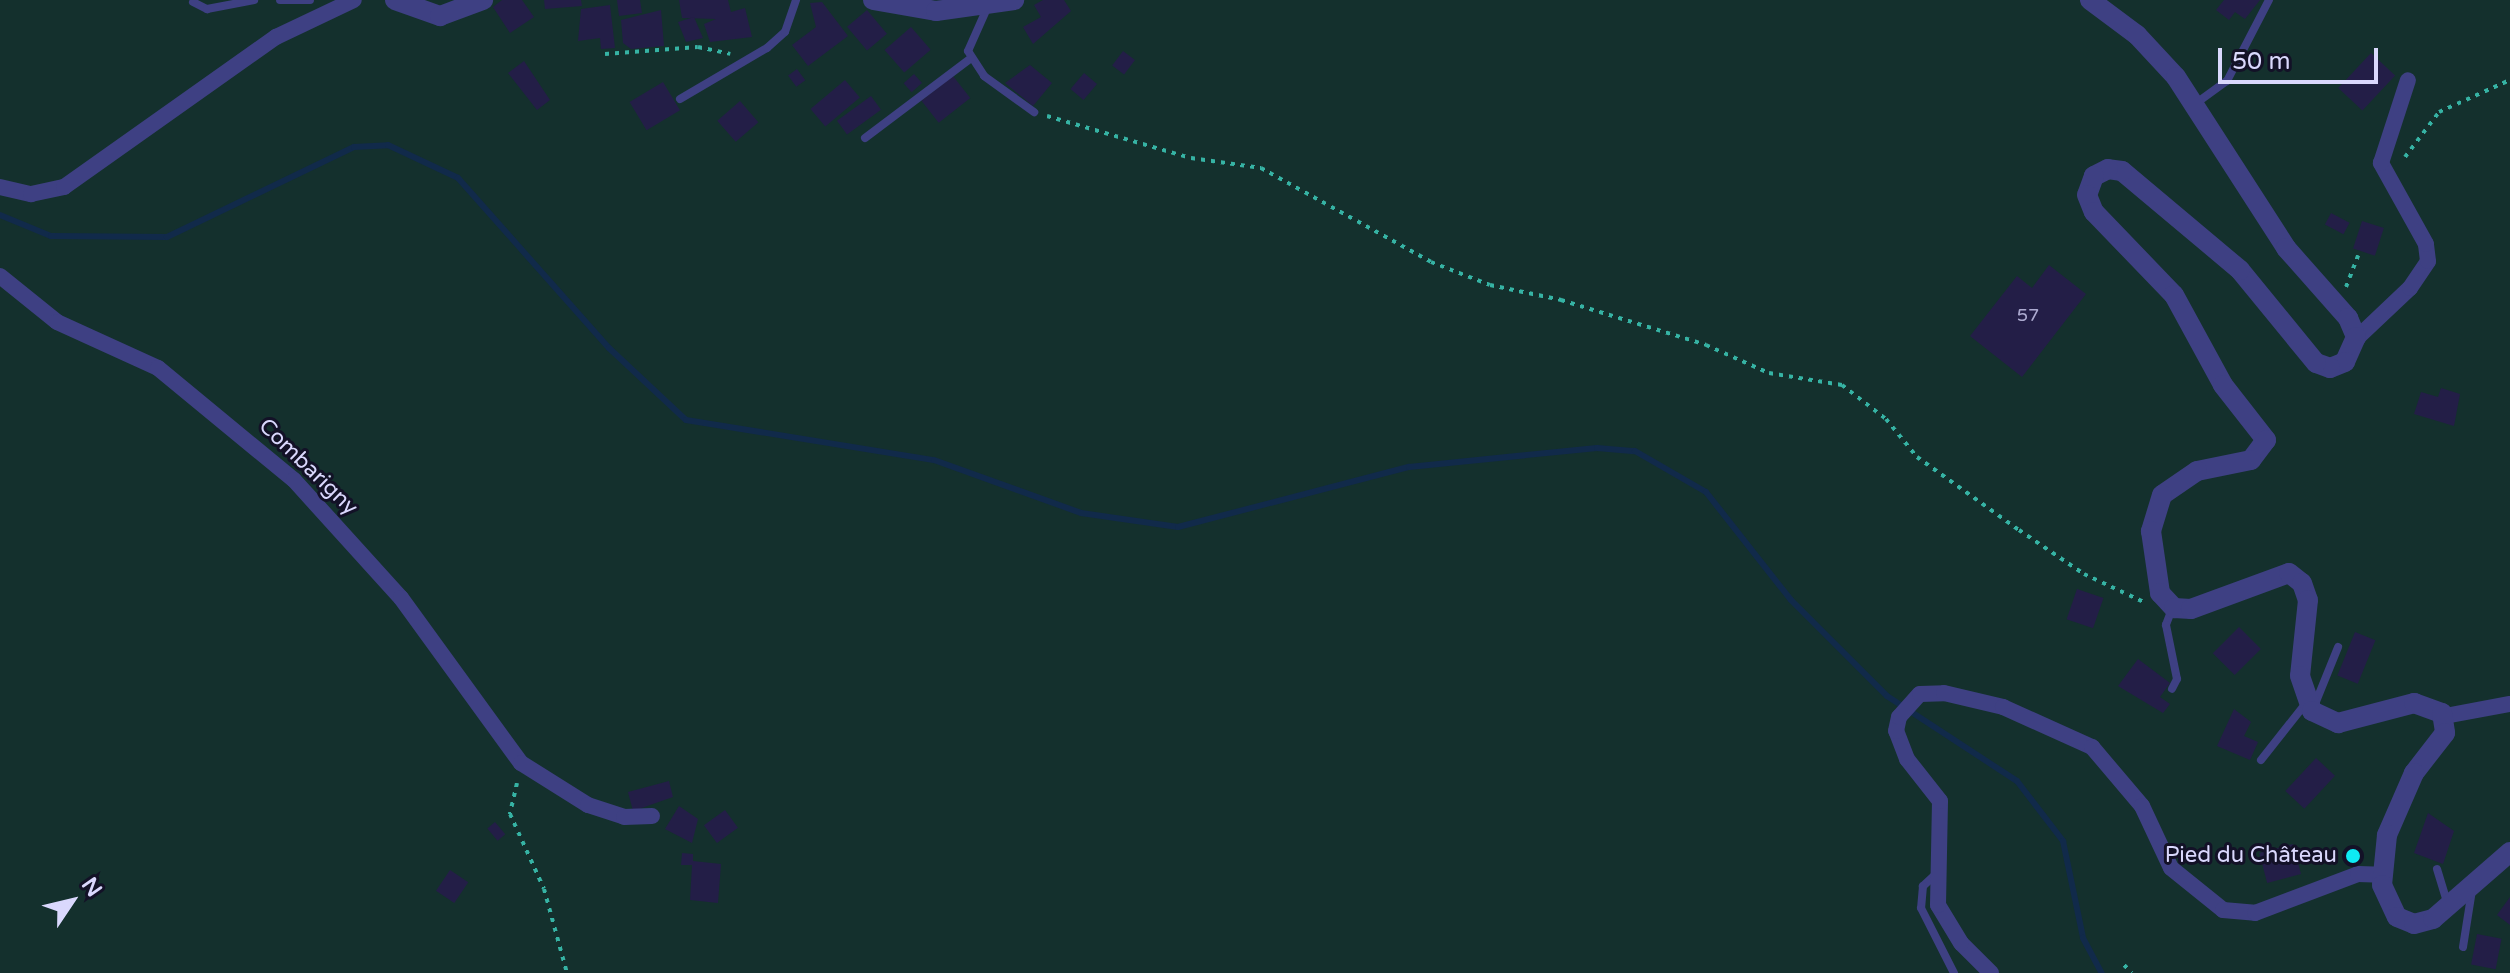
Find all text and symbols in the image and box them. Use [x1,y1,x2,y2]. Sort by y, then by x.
scale bar [2222,32,2382,82]
text: 50 m [2232,47,2290,76]
house number: 57 [2017,304,2039,326]
street label: Combarigny [253,413,363,521]
place label: Pied du Château [2165,843,2337,869]
marker: Pied du Château [2344,847,2362,865]
north arrow [32,861,112,941]
text: N [76,873,107,902]

